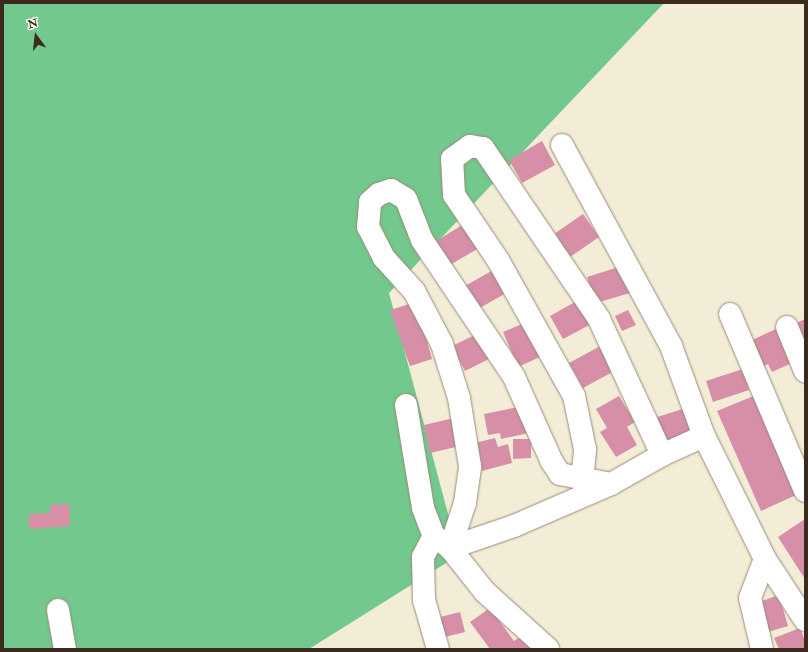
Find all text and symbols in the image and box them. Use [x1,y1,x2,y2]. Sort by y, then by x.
north arrow [16,16,56,56]
text: N [26,16,39,31]

